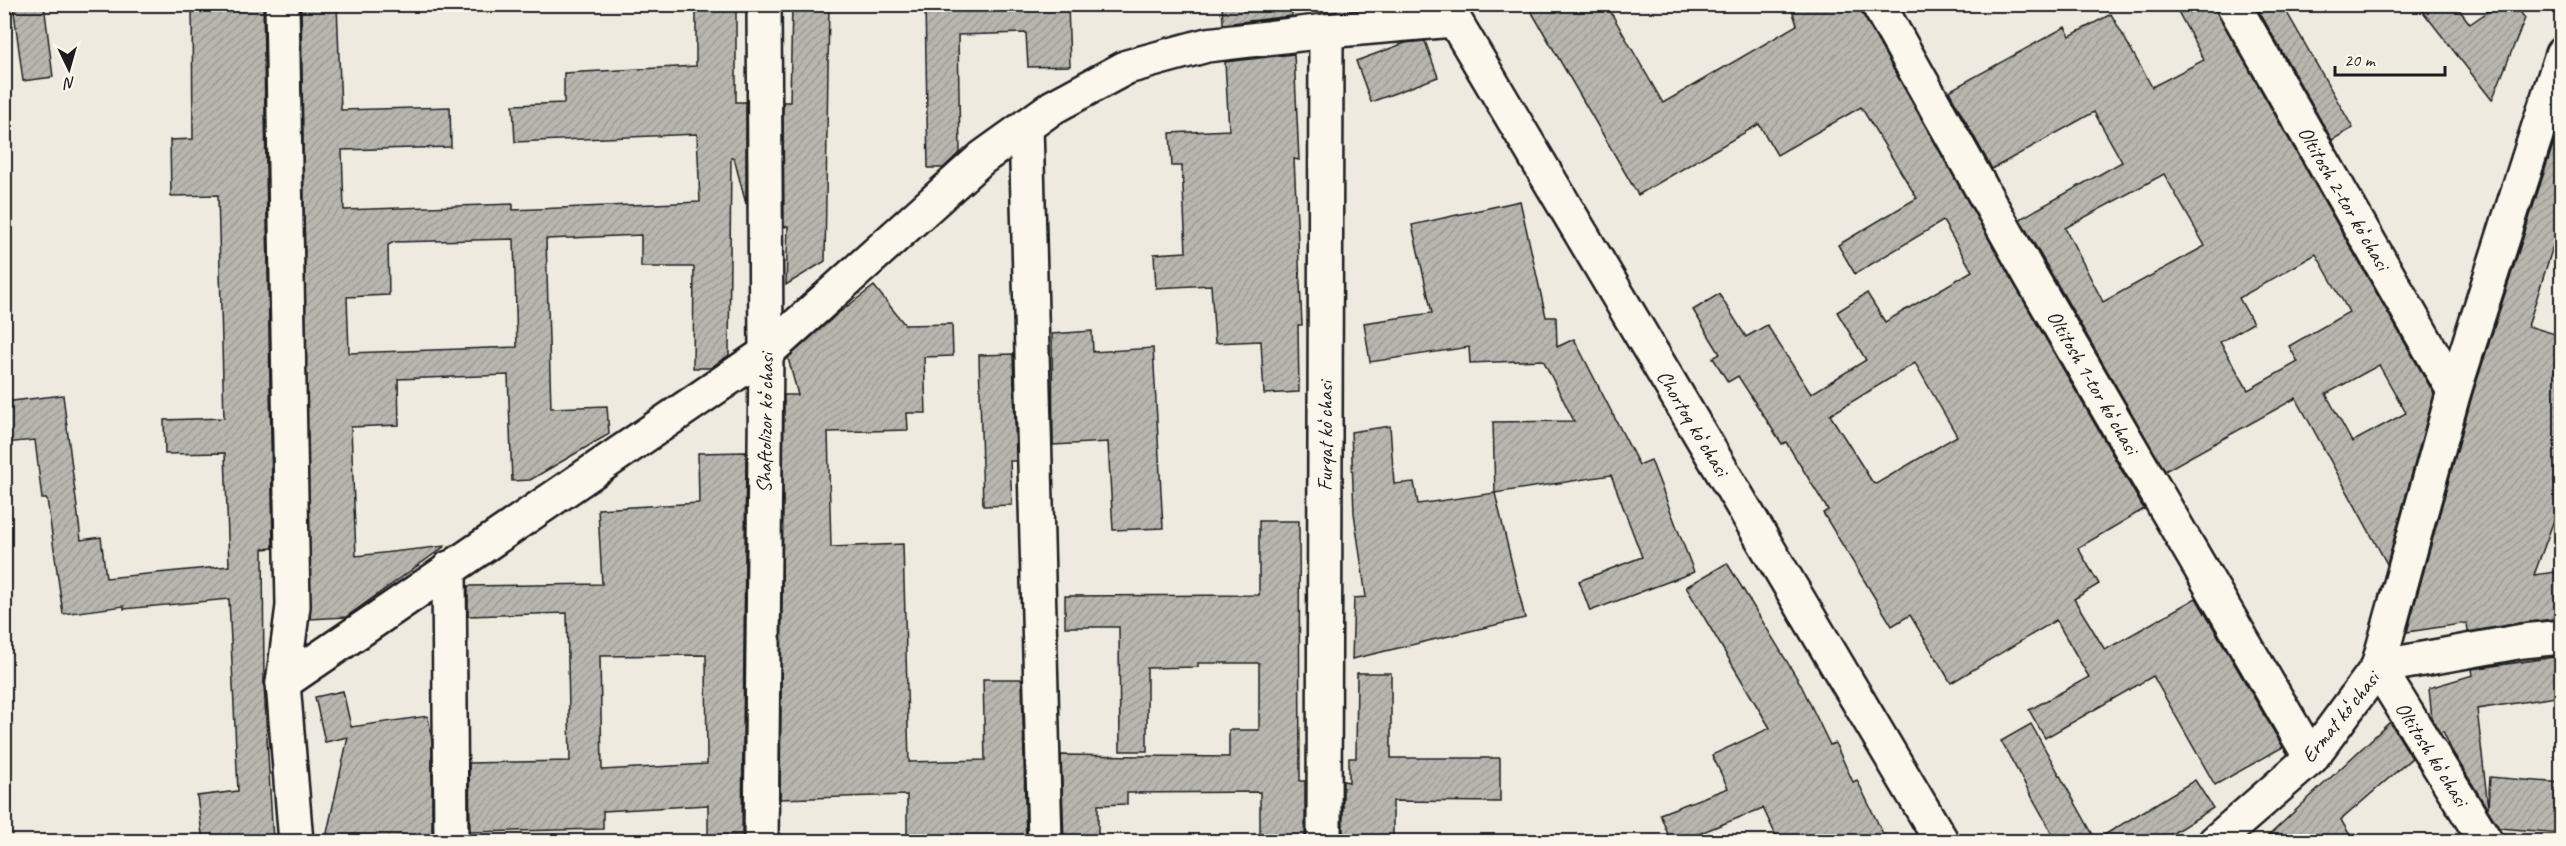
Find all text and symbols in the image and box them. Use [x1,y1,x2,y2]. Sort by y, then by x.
north arrow [39,39,99,99]
scale bar [2335,39,2444,77]
text: 20 m [2344,49,2377,71]
text: N [61,73,76,94]
street label: Oltitosh 2-tor koʻchasi [2292,121,2397,277]
street label: Oltitosh 1-tor koʻchasi [2041,305,2146,461]
street label: Shaftolizor koʻchasi [751,350,779,493]
street label: Chortoq koʻchasi [1651,365,1736,483]
street label: Furqat koʻchasi [1312,378,1338,491]
street label: Ermat koʻchasi [2295,664,2387,768]
street label: Oltitosh koʻchasi [2390,697,2476,814]

